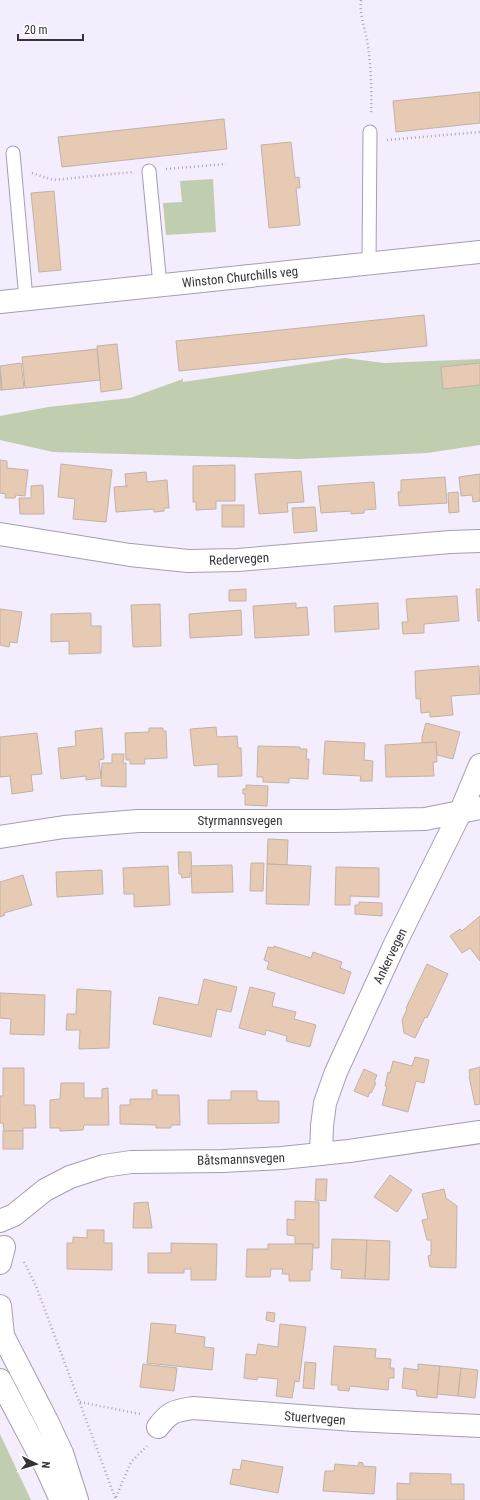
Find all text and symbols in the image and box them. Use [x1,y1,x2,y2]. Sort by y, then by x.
scale bar [18,16,83,42]
text: 20 m [24,23,48,37]
street label: Winston Churchills veg [181,263,299,291]
street label: Redervegen [209,550,269,568]
street label: Styrmannsvegen [198,813,282,828]
street label: Ankervegen [370,926,410,986]
street label: Båtsmannsvegen [197,1150,285,1168]
street label: Stuertvegen [284,1408,346,1428]
north arrow [16,1444,56,1484]
text: N [39,1461,52,1469]

